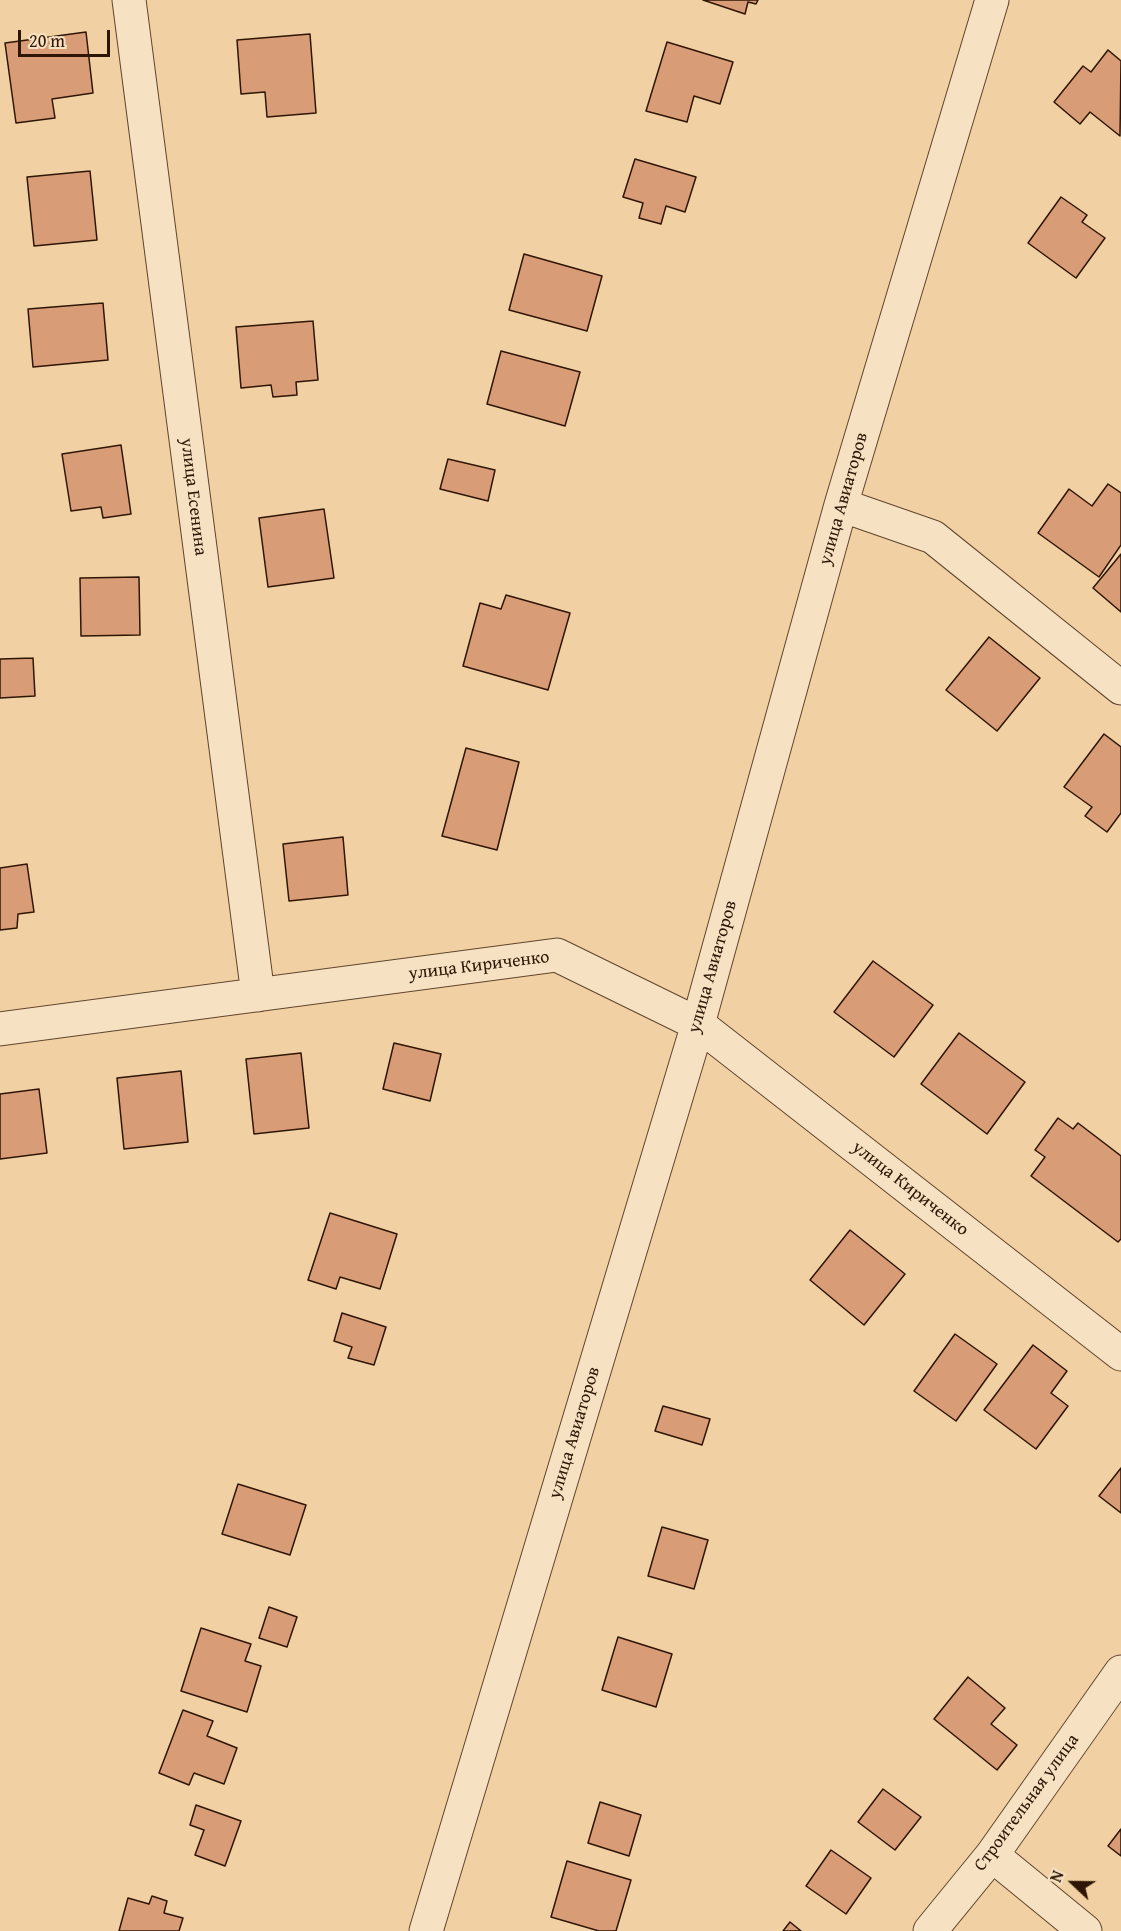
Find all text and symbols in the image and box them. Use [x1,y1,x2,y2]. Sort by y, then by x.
scale bar [21,18,112,56]
text: 20 m [29,27,65,54]
street label: улица Авиаторов [815,430,873,568]
street label: улица Есенина [175,437,211,557]
street label: улица Авиаторов [684,898,742,1036]
street label: улица Кириченко [407,947,551,985]
street label: улица Кириченко [847,1137,973,1241]
street label: улица Авиаторов [545,1364,605,1502]
street label: Строительная улица [970,1730,1084,1876]
north arrow [1043,1853,1103,1913]
text: N [1043,1867,1069,1886]

